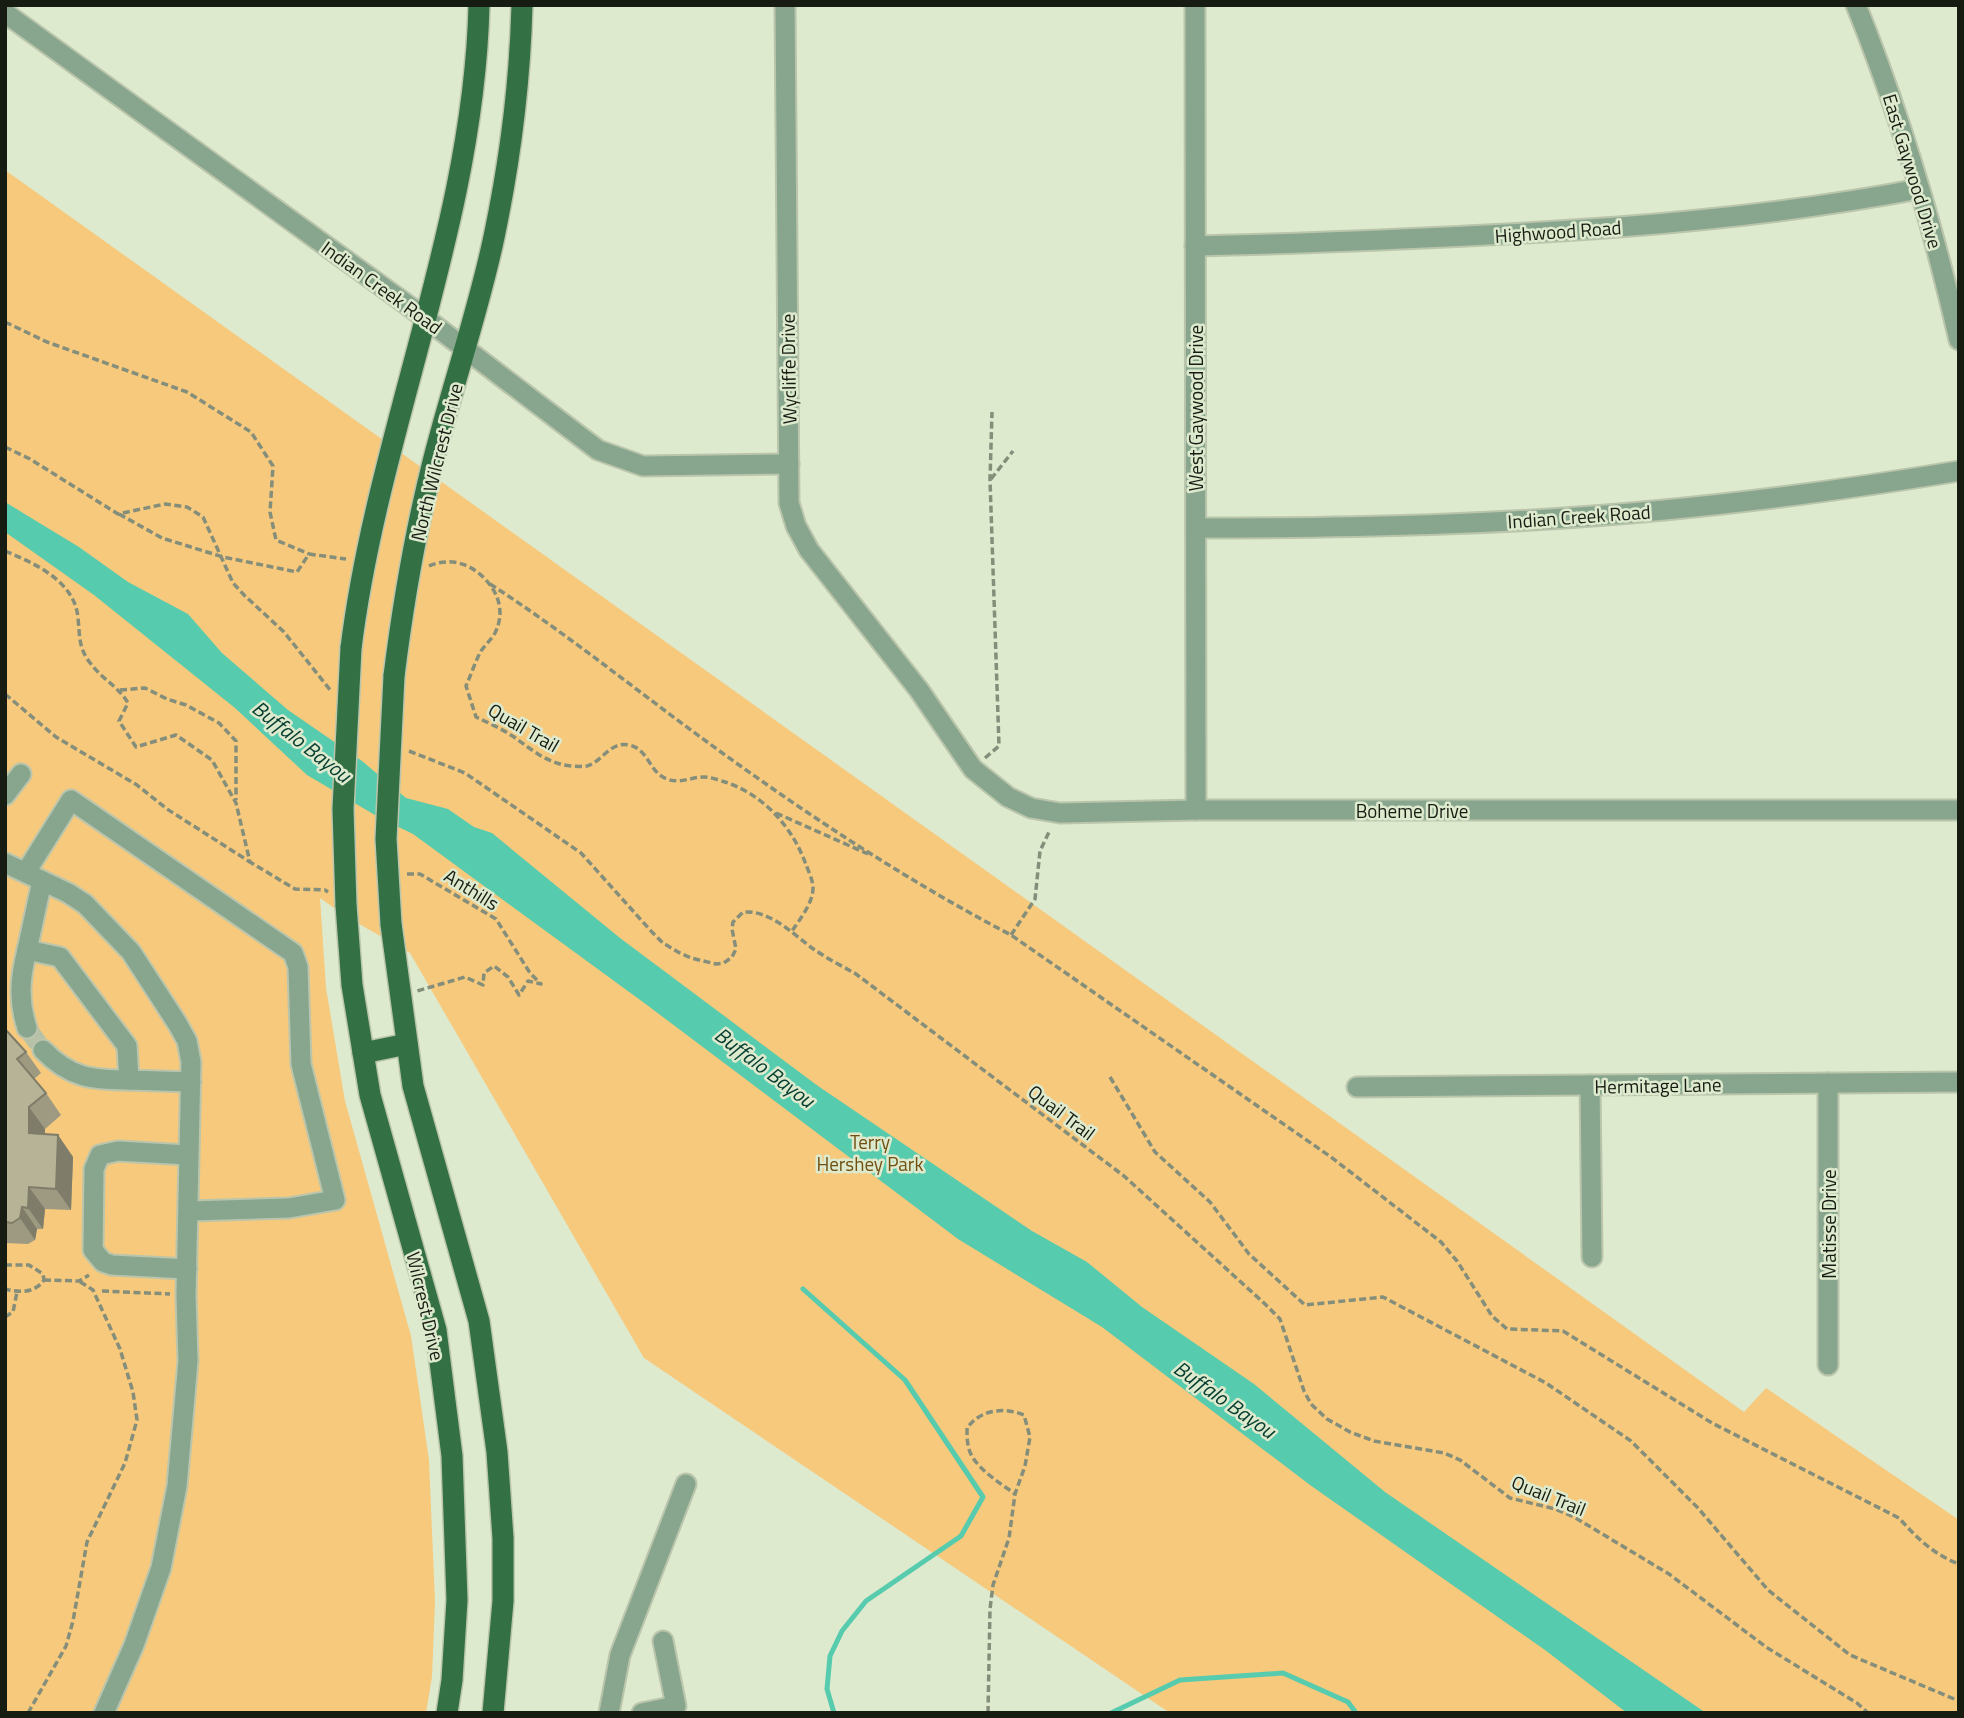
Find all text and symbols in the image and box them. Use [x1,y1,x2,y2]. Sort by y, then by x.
street label: East Gaywood Drive [1876,90,1950,252]
street label: Highwood Road [1494,212,1622,250]
street label: Indian Creek Road [316,233,448,341]
street label: Wycliffe Drive [773,314,803,424]
street label: West Gaywood Drive [1181,325,1210,491]
street label: North Wilcrest Drive [402,380,470,544]
street label: Indian Creek Road [1507,497,1651,535]
water label: Buffalo Bayou [246,692,360,791]
street label: Quail Trail [483,695,565,759]
street label: Boheme Drive [1356,796,1468,825]
street label: Anthills [439,861,505,917]
water label: Buffalo Bayou [708,1019,823,1116]
street label: Hermitage Lane [1594,1069,1722,1101]
street label: Quail Trail [1022,1077,1102,1147]
park label: Terry Hershey Park [816,1127,924,1178]
street label: Matisse Drive [1814,1169,1843,1279]
street label: Wilcrest Drive [399,1249,453,1363]
water label: Buffalo Bayou [1167,1352,1284,1447]
street label: Quail Trail [1507,1467,1591,1523]

